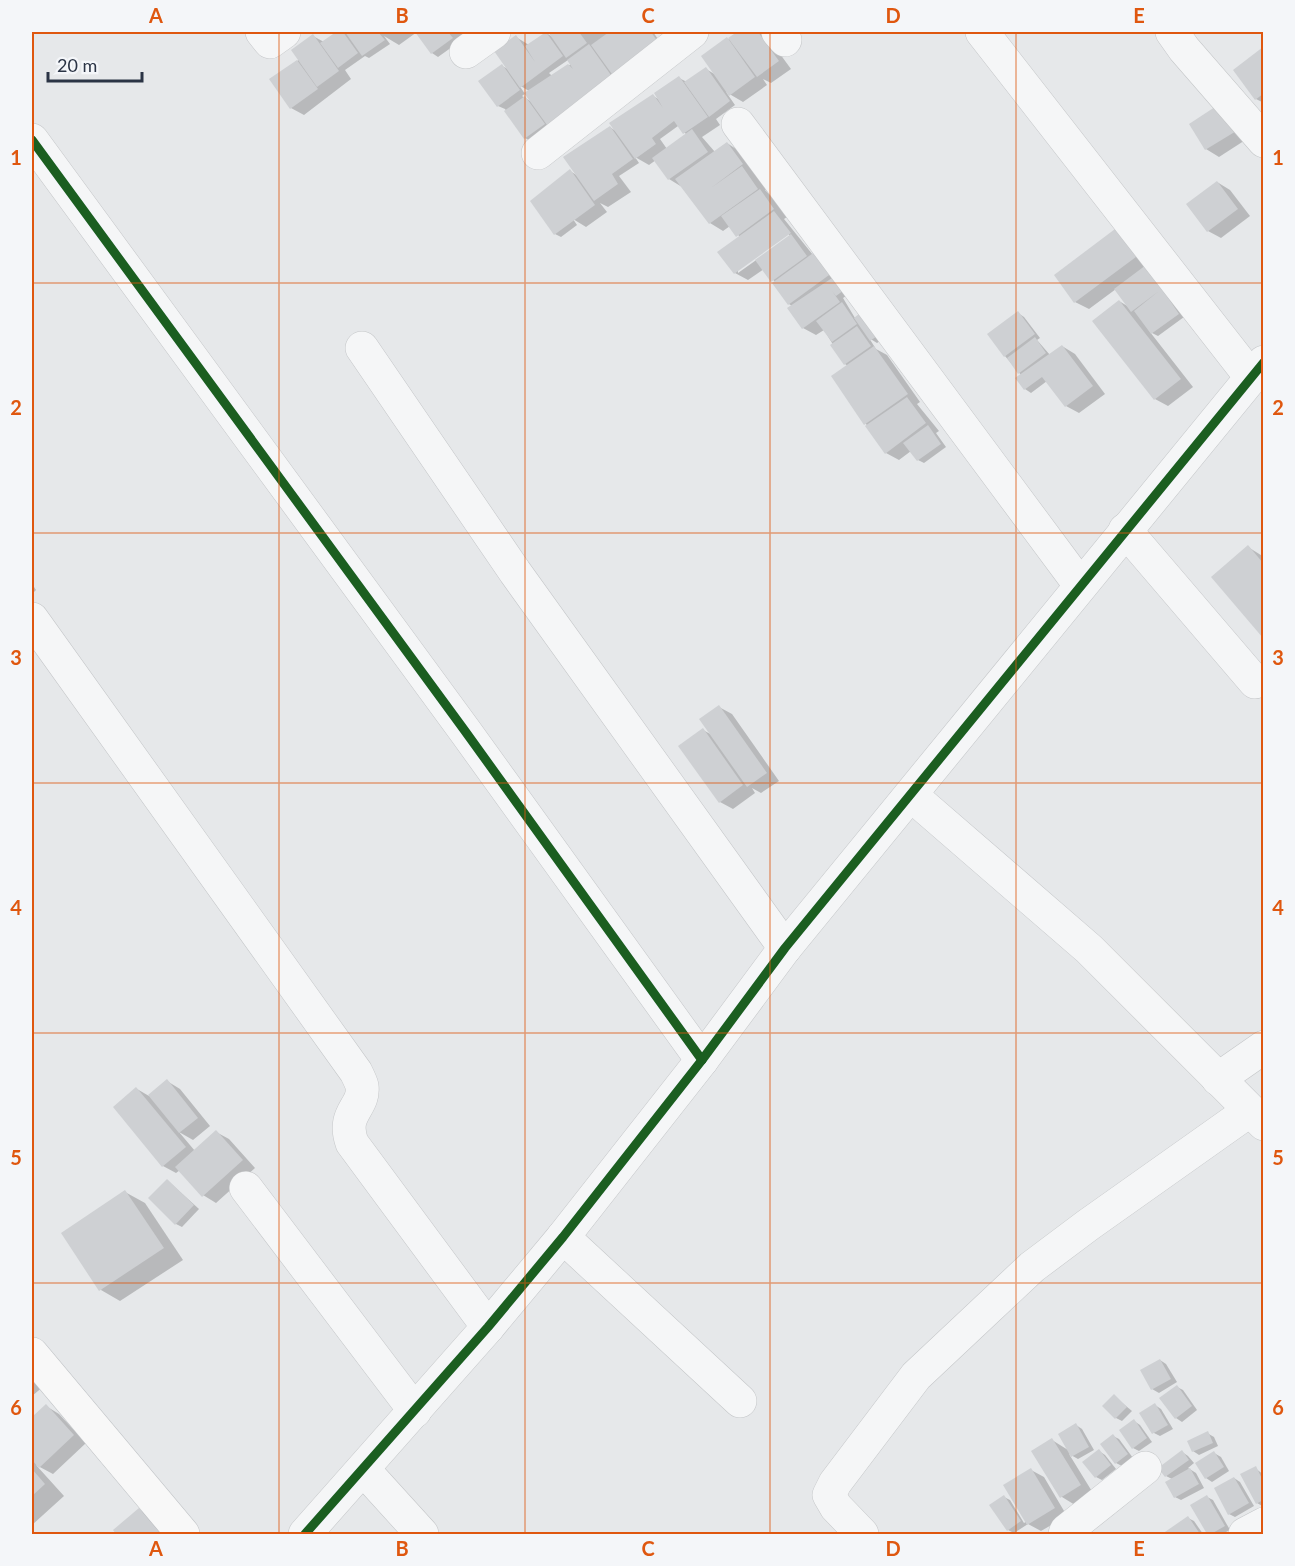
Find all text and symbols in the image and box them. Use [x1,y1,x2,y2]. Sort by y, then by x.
text: A [148,3,163,27]
text: B [395,3,409,27]
text: C [641,3,655,27]
text: D [885,3,901,27]
text: E [1133,3,1145,27]
scale bar [48,45,142,83]
text: 20 m [57,54,97,76]
text: 1 [10,145,22,169]
text: 1 [1272,145,1284,169]
text: 2 [10,395,22,419]
text: 2 [1272,395,1284,419]
text: 3 [10,645,22,669]
text: 3 [1272,645,1284,669]
text: 4 [10,895,22,919]
text: 4 [1272,895,1284,919]
text: 5 [10,1145,22,1169]
text: 5 [1272,1145,1284,1169]
text: 6 [10,1395,22,1419]
text: 6 [1272,1395,1284,1419]
text: A [148,1536,163,1560]
text: B [395,1536,409,1560]
text: C [641,1536,655,1560]
text: D [885,1536,901,1560]
text: E [1133,1536,1145,1560]

